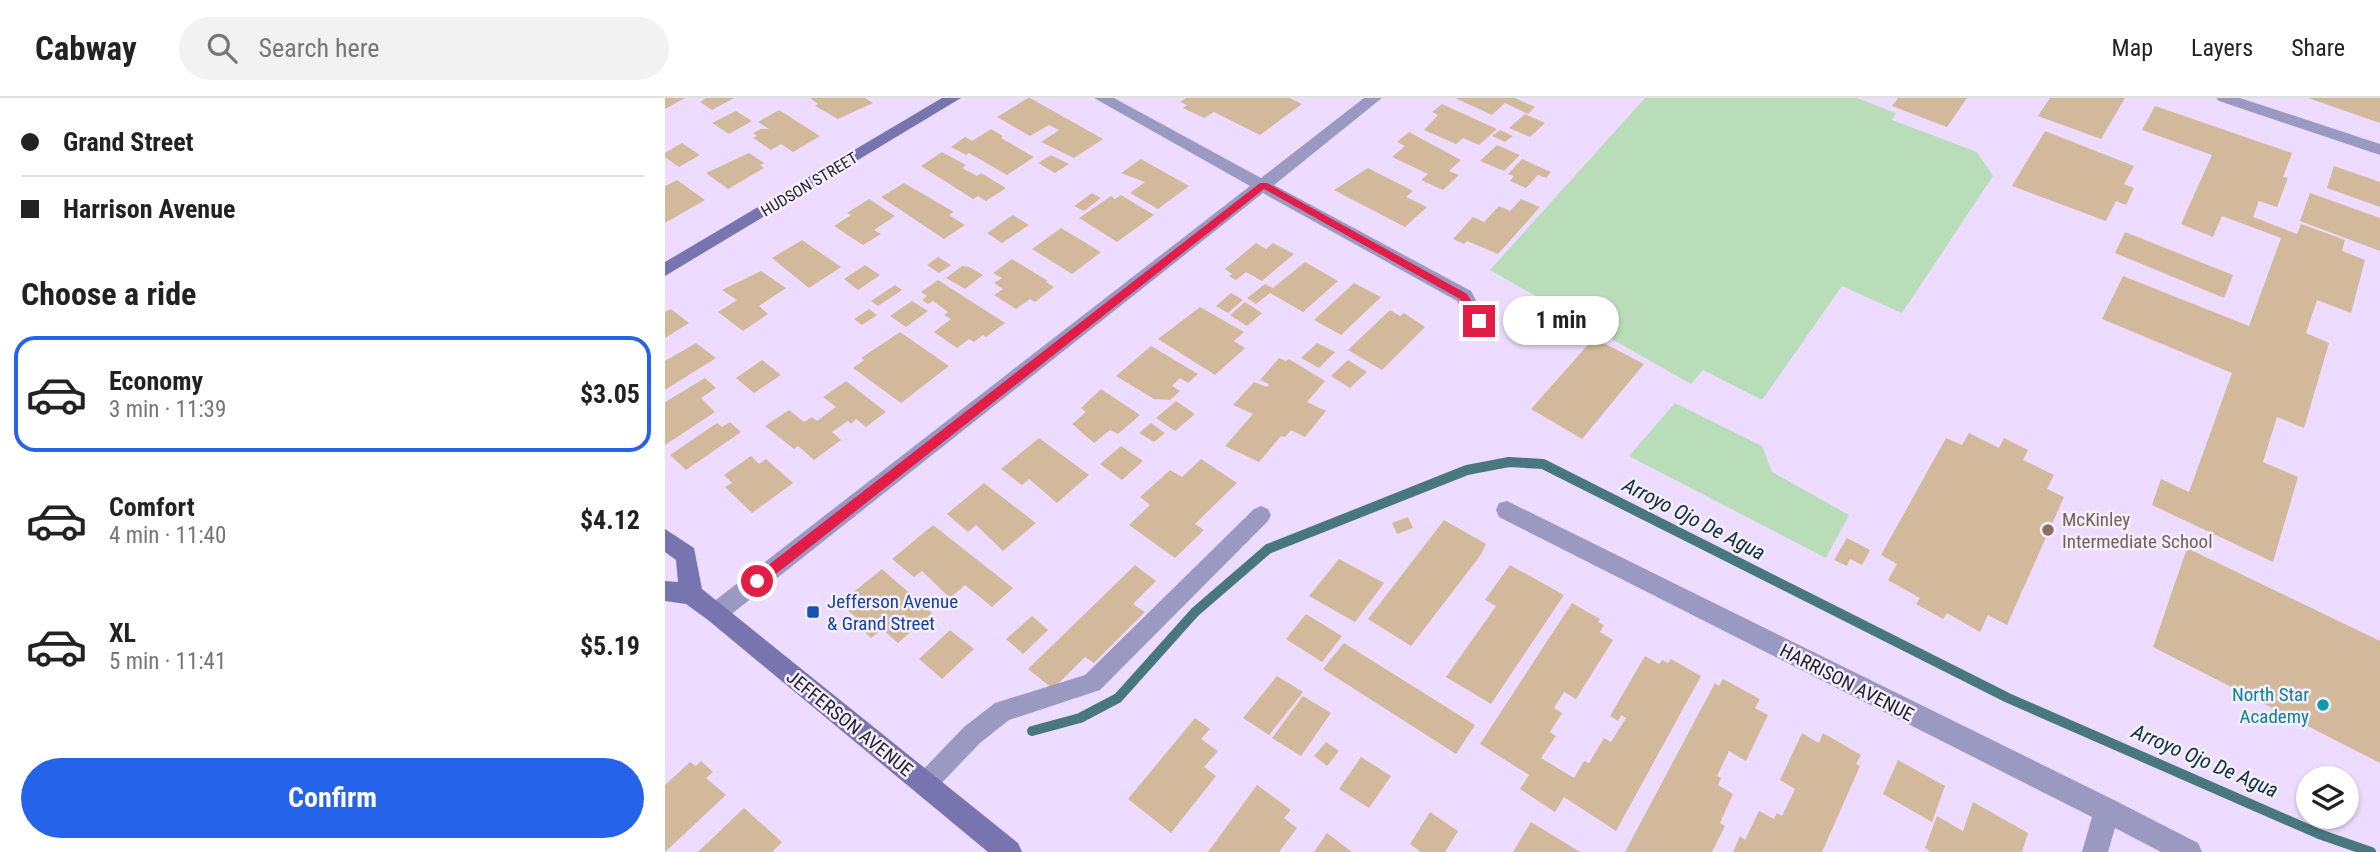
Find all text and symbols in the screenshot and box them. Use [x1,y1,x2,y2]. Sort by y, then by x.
search box [179,17,669,80]
text: Cabway [35,29,137,68]
icon: search [203,29,241,67]
text: Search here [259,33,380,63]
text: Map [2112,34,2153,62]
text: Layers [2191,34,2253,62]
text: Share [2291,34,2345,62]
text: Grand Street [63,127,194,157]
street label: HUDSON STREET [758,148,861,221]
text: Harrison Avenue [63,194,235,224]
text: Choose a ride [21,275,196,313]
callout: 1 min [1503,296,1619,346]
route end [1463,305,1495,337]
text: 1 min [1535,307,1587,334]
icon: car [25,363,88,426]
text: Economy [109,366,203,396]
text: $3.05 [580,379,640,409]
text: 3 min · 11:39 [109,396,226,423]
water label: Arroyo Ojo De Agua [1618,472,1769,565]
icon: car [25,489,88,552]
text: Comfort [109,492,195,522]
text: $4.12 [580,505,640,535]
place label: McKinley Intermediate School [2062,508,2213,553]
text: 4 min · 11:40 [109,522,226,549]
marker: McKinley Intermediate School [2040,522,2056,538]
route start [741,565,773,597]
place label: Jefferson Avenue & Grand Street [827,590,958,635]
marker: Jefferson Avenue & Grand Street [805,604,821,620]
icon: car [25,615,88,678]
text: XL [109,618,136,648]
text: $5.19 [580,631,640,661]
street label: HARRISON AVENUE [1776,639,1918,726]
text: 5 min · 11:41 [109,648,226,675]
street label: JEFFERSON AVENUE [782,665,918,781]
place label: North Star Academy [2232,683,2309,728]
marker: North Star Academy [2315,697,2331,713]
water label: Arroyo Ojo De Agua [2127,719,2282,803]
button: Confirm [21,758,644,838]
map controls [2296,766,2359,829]
button: layers [2296,766,2359,829]

